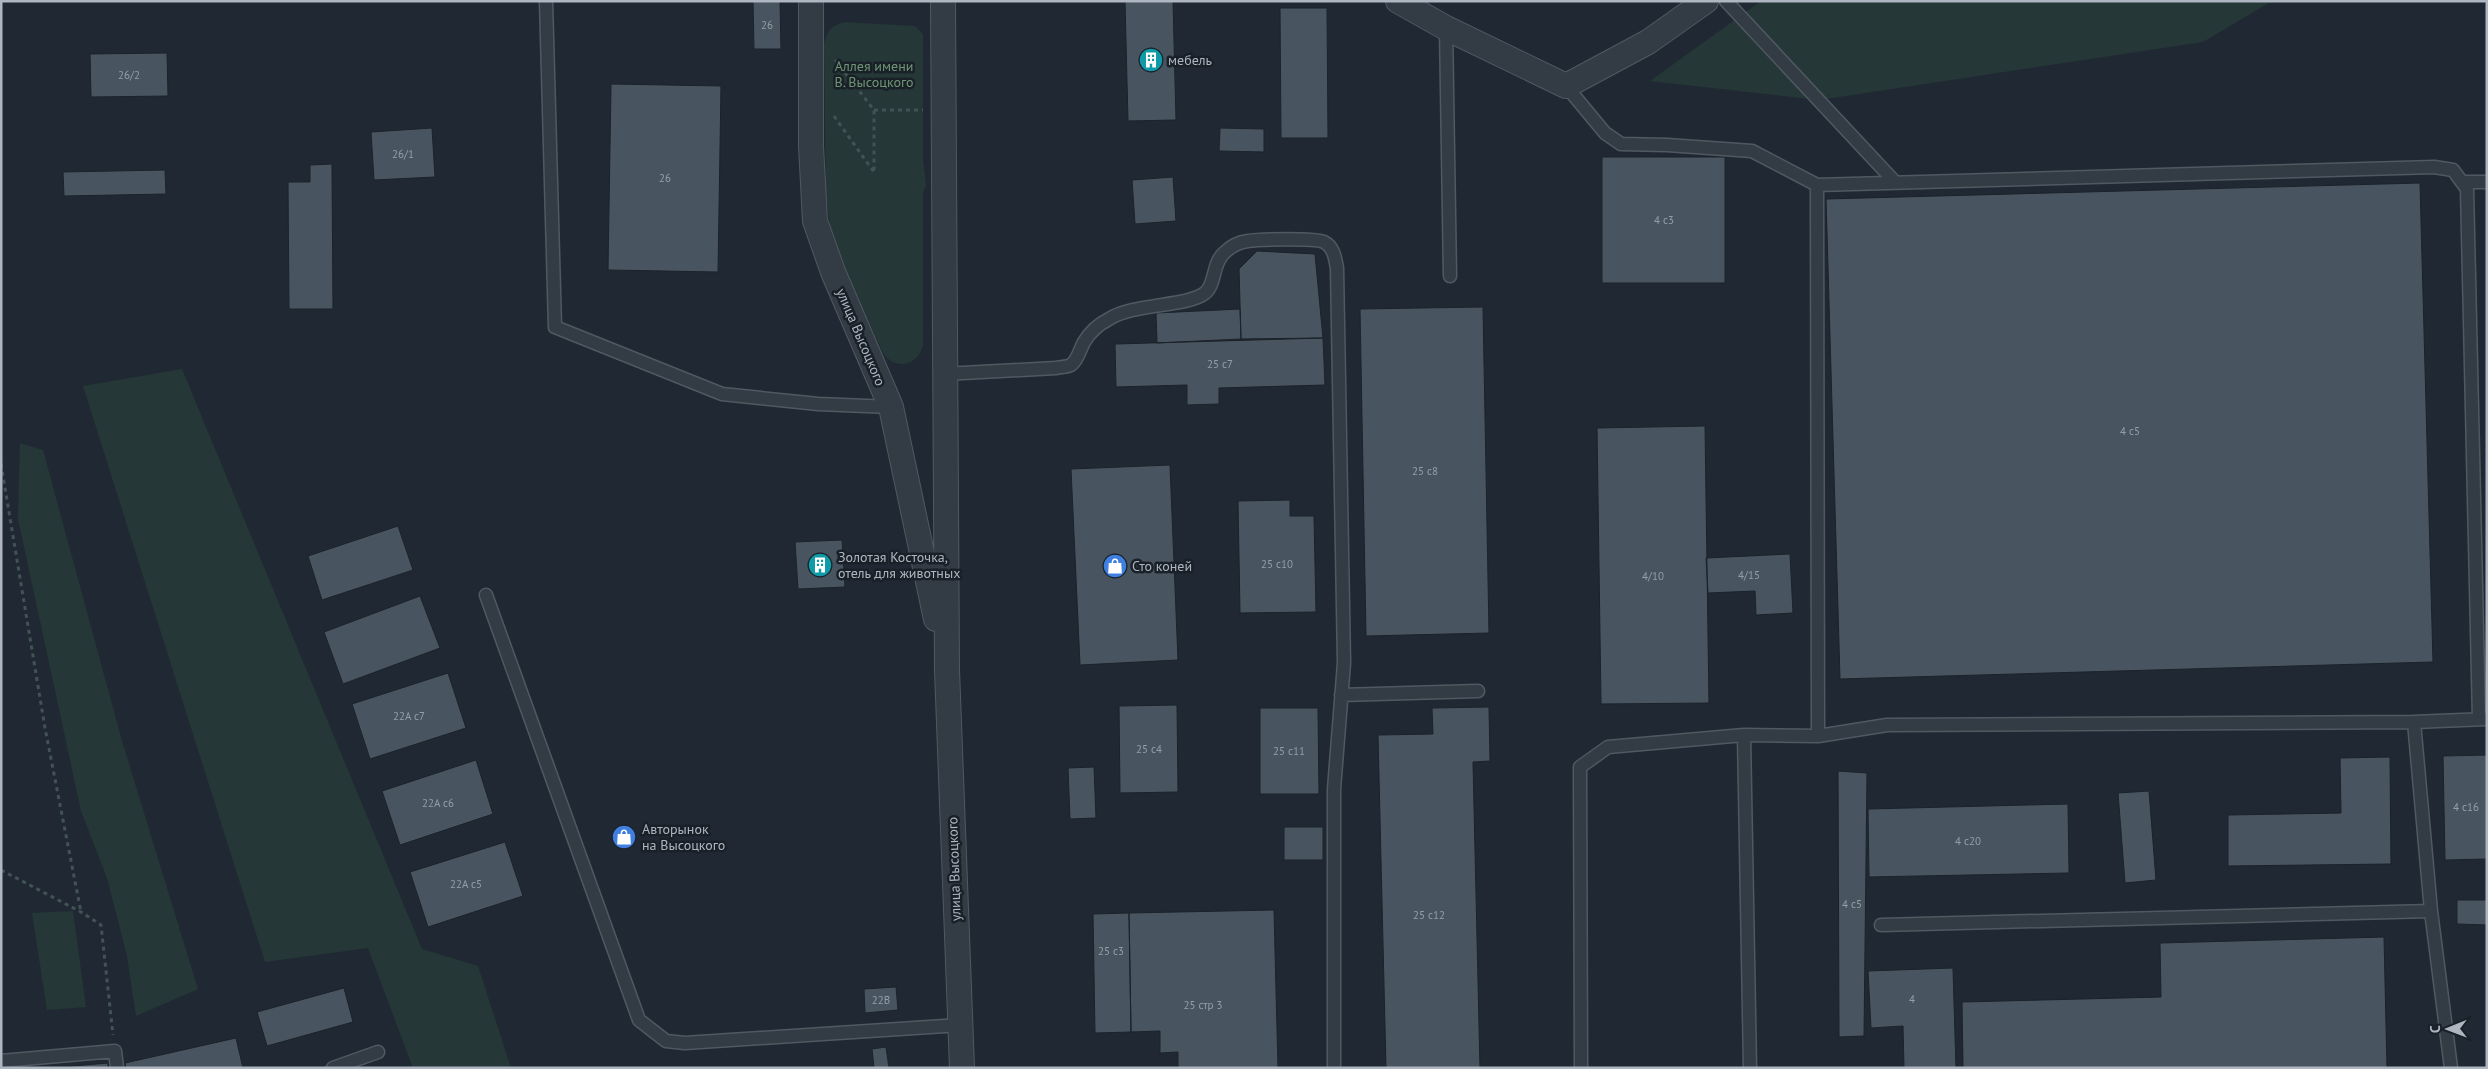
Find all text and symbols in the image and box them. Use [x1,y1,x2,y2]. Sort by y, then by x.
house number: 26 [761,18,773,32]
building icon: мебель [1138,47,1164,73]
place label: мебель [1168,51,1212,69]
park label: Аллея имени В. Высоцкого [835,57,913,91]
house number: 26/2 [118,68,140,82]
house number: 26/1 [392,147,414,161]
house number: 26 [659,171,671,185]
house number: 4 с3 [1654,213,1674,227]
street label: улица Высоцкого [832,285,890,389]
house number: 25 с7 [1207,357,1233,371]
house number: 4 с5 [2120,424,2140,438]
house number: 25 с8 [1412,464,1438,478]
place label: Золотая Косточка, отель для животных [838,548,960,582]
building icon: Золотая Косточка, отель для животных [807,552,833,578]
shop icon: Сто коней [1102,553,1128,579]
place label: Сто коней [1132,557,1192,575]
house number: 25 с10 [1261,557,1293,571]
house number: 4/15 [1738,568,1760,582]
house number: 4/10 [1642,569,1664,583]
house number: 22А с7 [393,709,425,723]
house number: 25 с4 [1136,742,1162,756]
house number: 25 с11 [1273,744,1305,758]
house number: 22А с6 [422,796,454,810]
house number: 4 с16 [2453,800,2479,814]
street label: улица Высоцкого [943,816,965,922]
place label: Авторынок на Высоцкого [642,820,725,854]
shop icon: Авторынок на Высоцкого [611,824,637,850]
house number: 4 с20 [1955,834,1981,848]
house number: 22А с5 [450,877,482,891]
house number: 4 с5 [1842,897,1862,911]
house number: 25 с12 [1413,908,1445,922]
house number: 25 с3 [1098,944,1124,958]
house number: 4 [1909,992,1915,1006]
house number: 22В [872,993,890,1007]
house number: 25 стр 3 [1184,998,1222,1012]
north arrow [2423,1004,2473,1054]
text: С [2426,1025,2444,1033]

